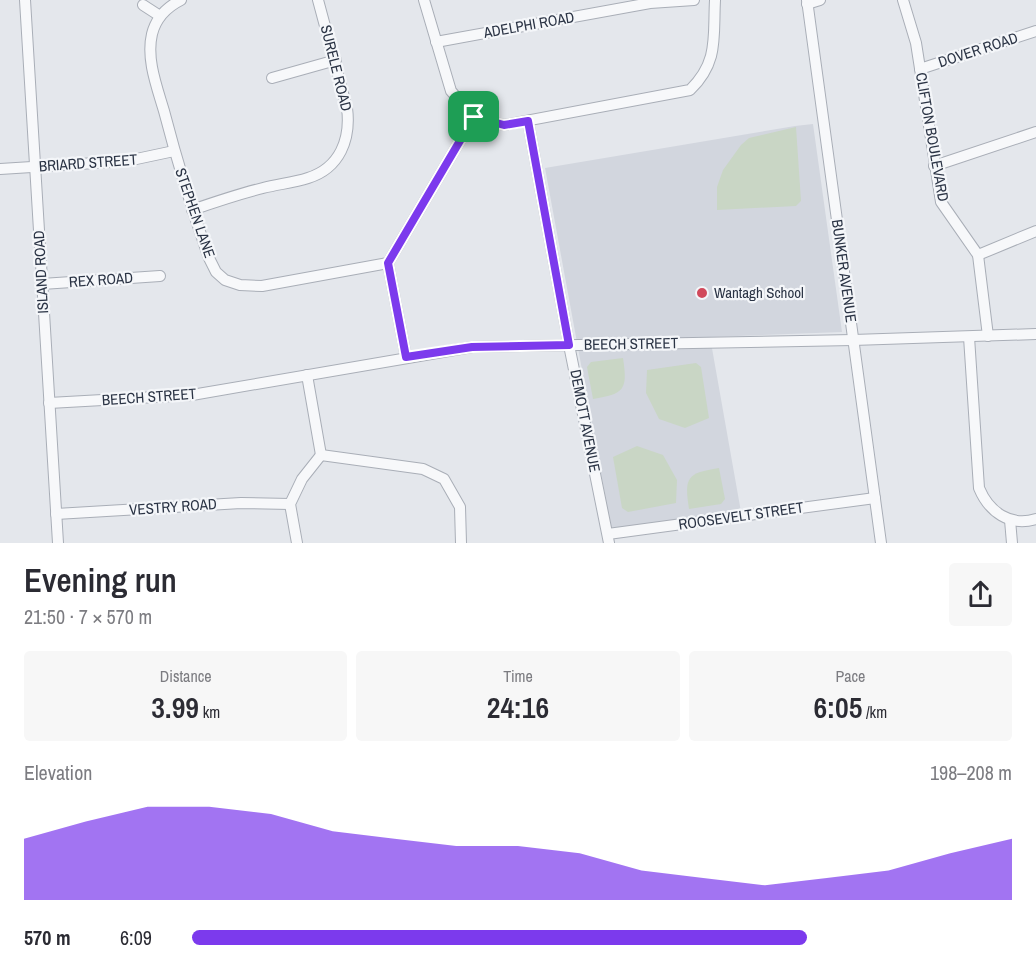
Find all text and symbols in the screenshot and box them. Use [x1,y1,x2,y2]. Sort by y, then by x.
street label: ADELPHI ROAD [481,6,576,43]
street label: SURELE ROAD [316,23,357,113]
street label: DOVER ROAD [935,27,1021,72]
street label: CLIFTON BOULEVARD [911,71,954,203]
pin [448,91,499,142]
icon: arrive [457,100,490,133]
street label: BRIARD STREET [38,149,138,176]
street label: STEPHEN LANE [170,165,221,261]
street label: BUNKER AVENUE [827,218,862,324]
street label: ISLAND ROAD [28,230,53,314]
street label: REX ROAD [68,267,134,292]
place label: Wantagh School [714,282,804,303]
marker: Wantagh School [695,286,709,300]
street label: BEECH STREET [584,332,679,355]
street label: DEMOTT AVENUE [565,368,606,474]
street label: BEECH STREET [101,383,197,410]
street label: VESTRY ROAD [128,493,218,520]
street label: ROOSEVELT STREET [677,496,805,535]
text: Evening run [24,558,177,602]
button: share [949,563,1012,626]
text: 21:50 · 7 × 570 m [24,603,152,630]
text: Distance [160,665,212,687]
text: Time [503,665,533,687]
text: Pace [835,665,865,687]
text: 3.99 [151,687,199,727]
text: 24:16 [487,687,549,727]
text: 6:05 [814,687,862,727]
text: km [199,701,220,723]
text: /km [862,701,887,723]
text: Elevation [24,759,92,786]
text: 198–208 m [930,759,1012,786]
text: 570 m [24,924,71,951]
text: 6:09 [120,924,152,951]

